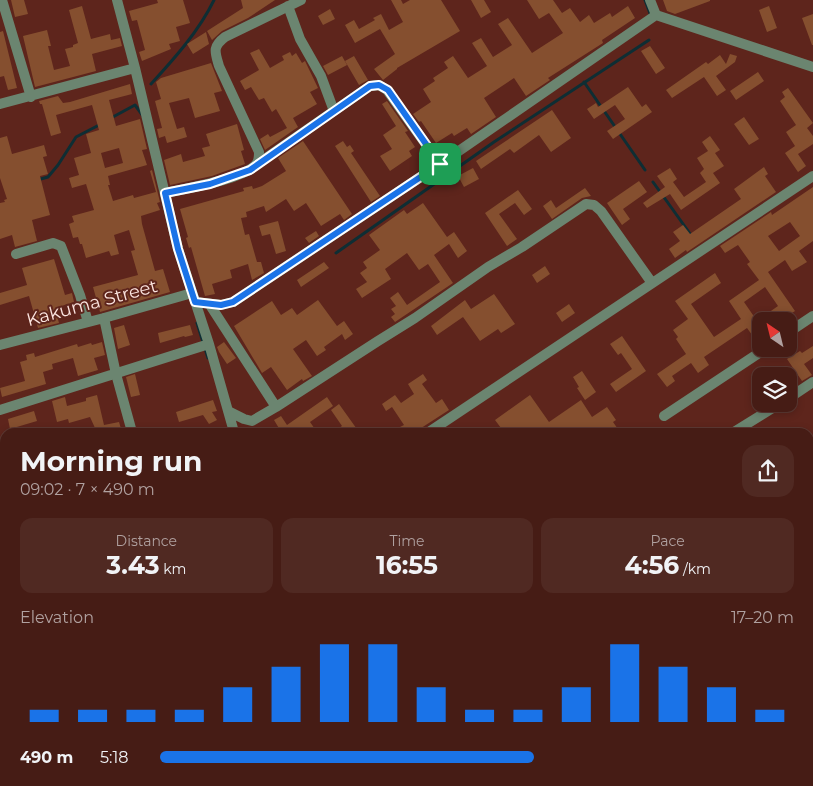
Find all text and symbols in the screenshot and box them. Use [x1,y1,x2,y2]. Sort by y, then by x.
pin [419,143,461,185]
icon: arrive [426,150,454,178]
street label: Kakuma Street [24,275,160,331]
north arrow [752,312,798,358]
map controls [752,312,797,412]
button: layers [752,367,797,412]
text: Morning run [20,444,202,478]
button: share [742,445,794,497]
text: 09:02 · 7 × 490 m [20,480,155,499]
text: Distance [116,532,177,550]
text: Time [389,532,425,550]
text: Pace [651,532,685,550]
text: 3.43 [106,550,160,580]
text: 16:55 [376,550,438,580]
text: 4:56 [624,550,679,580]
text: km [160,560,186,578]
text: /km [679,560,711,578]
text: Elevation [20,608,94,627]
text: 17–20 m [731,608,794,627]
text: 490 m [20,748,73,767]
text: 5:18 [100,748,128,767]

